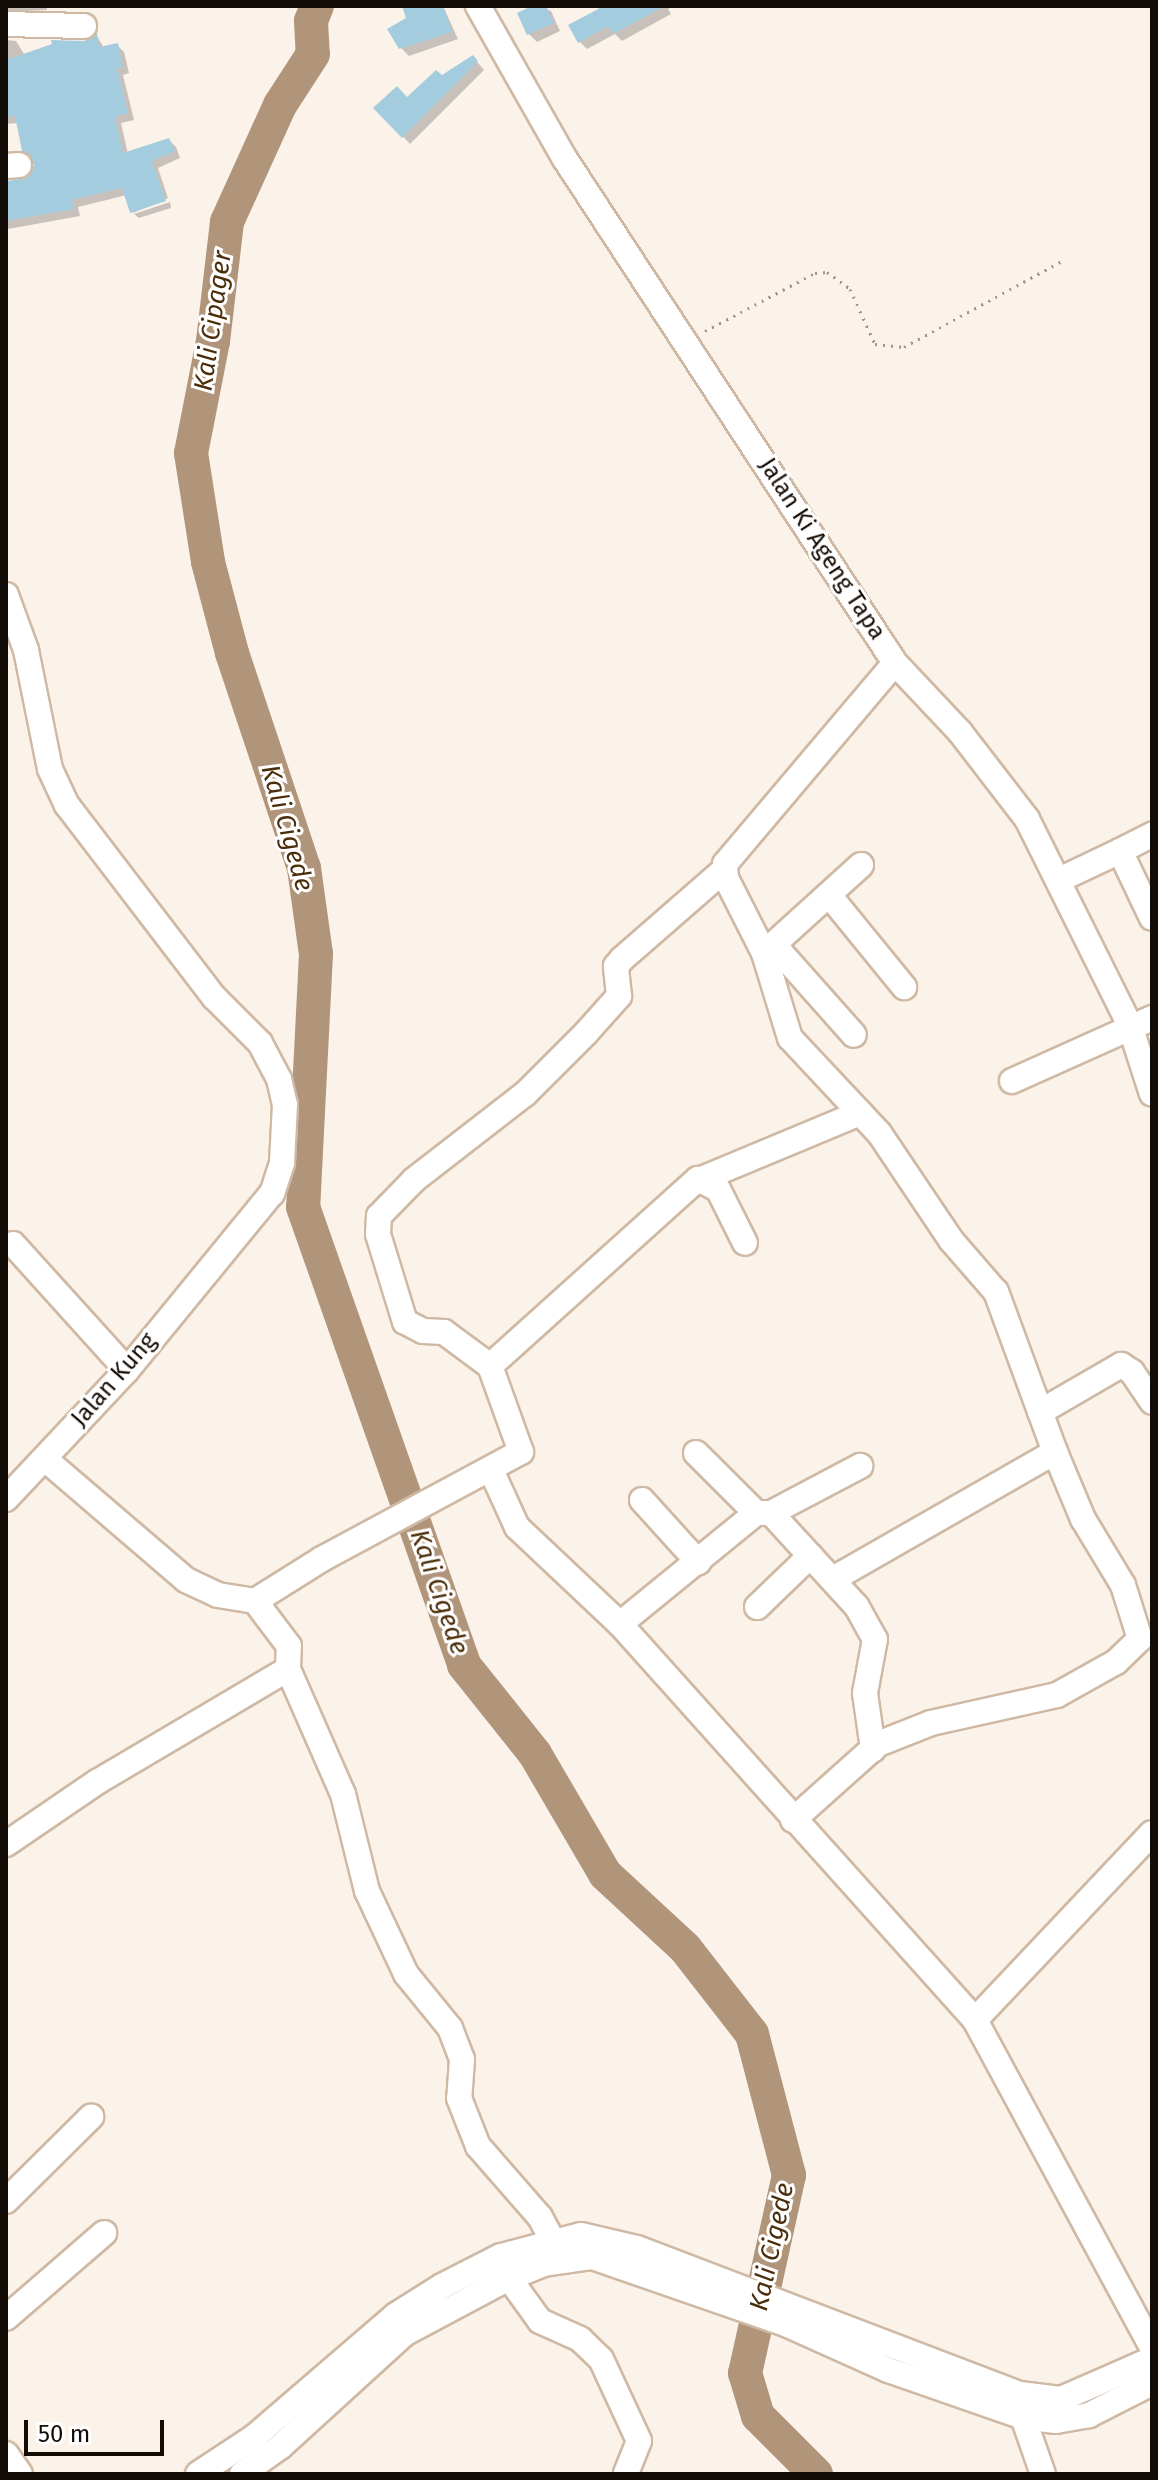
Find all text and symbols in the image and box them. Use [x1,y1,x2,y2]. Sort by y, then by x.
water label: Kali Cipager [188,249,238,393]
street label: Jalan Ki Ageng Tapa [752,453,892,645]
water label: Kali Cigede [254,761,320,895]
street label: Jalan Kung [65,1327,163,1433]
water label: Kali Cigede [403,1526,475,1658]
water label: Kali Cigede [743,2180,801,2314]
scale bar [28,2404,168,2454]
text: 50 m [38,2420,90,2448]

